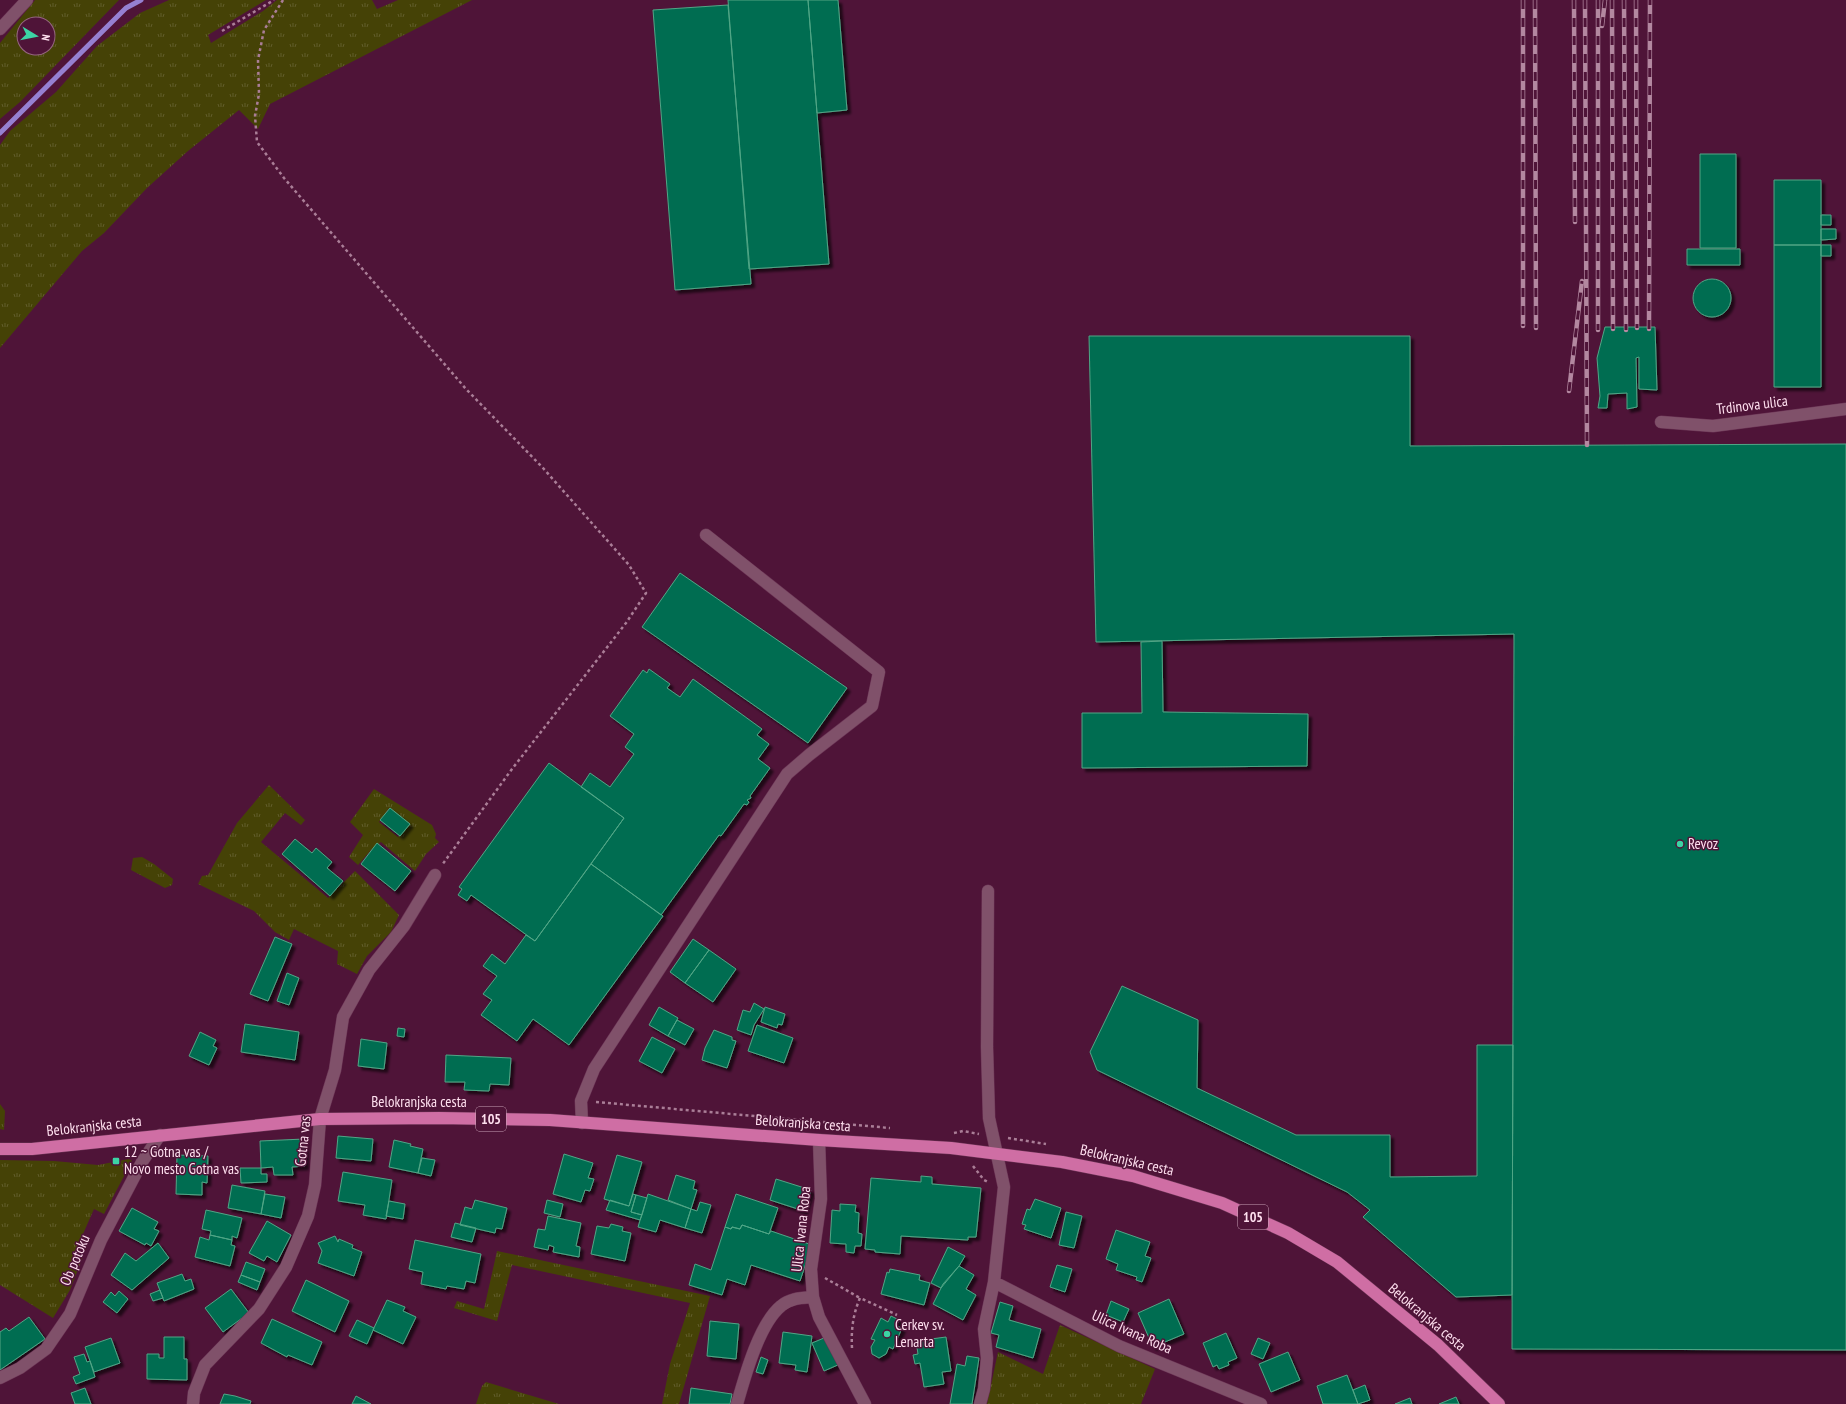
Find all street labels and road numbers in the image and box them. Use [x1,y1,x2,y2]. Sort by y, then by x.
street label: Trdinova ulica [1715,391,1789,418]
street label: Belokranjska cesta [371,1092,467,1111]
road number: 105 [476,1107,506,1131]
street label: Belokranjska cesta [755,1110,851,1135]
street label: Belokranjska cesta [45,1111,142,1140]
street label: Gotna vas [290,1115,315,1167]
street label: Belokranjska cesta [1078,1140,1176,1180]
street label: Ulica Ivana Roba [787,1185,814,1273]
road number: 105 [1238,1205,1268,1229]
street label: Ob potoku [55,1231,94,1288]
street label: Belokranjska cesta [1385,1279,1470,1355]
street label: Ulica Ivana Roba [1089,1305,1175,1358]

